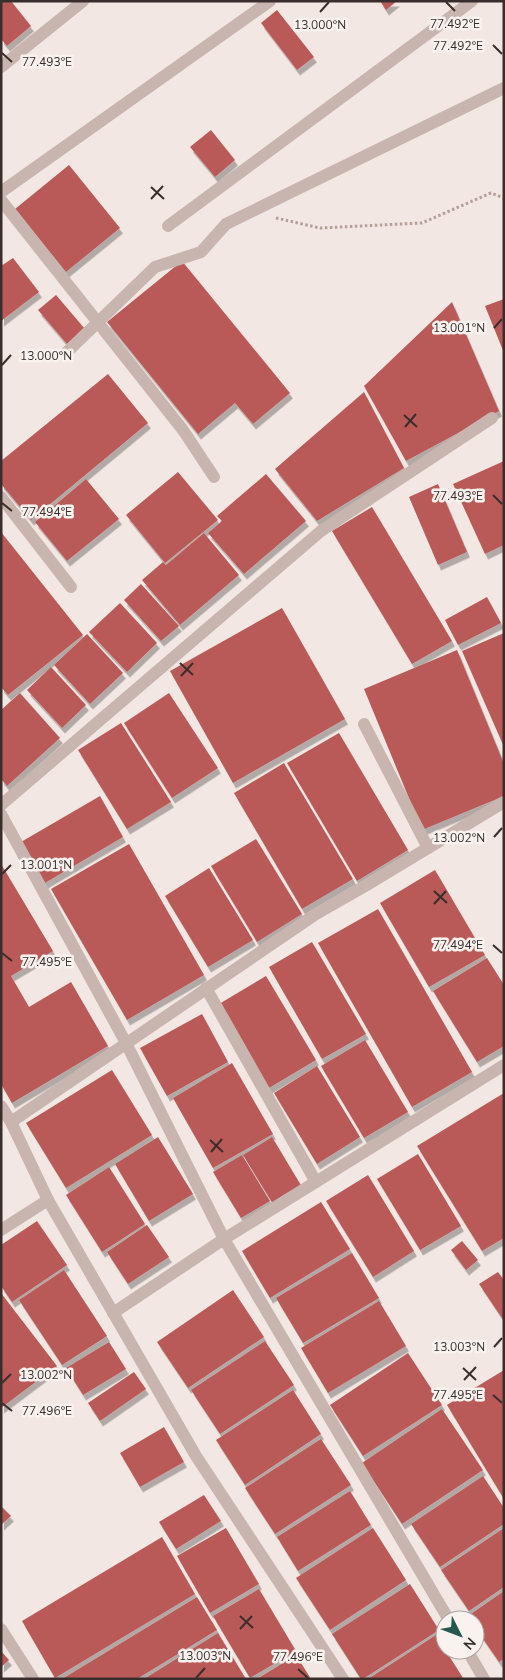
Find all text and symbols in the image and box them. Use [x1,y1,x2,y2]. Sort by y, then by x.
text: 77.492°E [430,16,480,32]
text: 13.000°N [294,17,346,33]
text: 77.492°E [433,38,483,54]
text: 77.493°E [22,54,72,70]
text: 13.001°N [433,320,485,336]
text: 13.000°N [20,348,72,364]
text: 77.493°E [433,488,483,504]
text: 77.494°E [22,504,72,520]
text: 13.002°N [433,830,485,846]
text: 13.001°N [20,857,72,873]
text: 77.494°E [433,937,483,953]
text: 77.495°E [22,954,72,970]
text: 13.003°N [433,1339,485,1355]
text: 13.002°N [20,1367,72,1383]
text: 77.495°E [433,1387,483,1403]
text: 77.496°E [22,1403,72,1419]
north arrow [435,1610,485,1660]
text: N [459,1633,480,1654]
text: 13.003°N [179,1648,231,1664]
text: 77.496°E [273,1649,323,1665]

